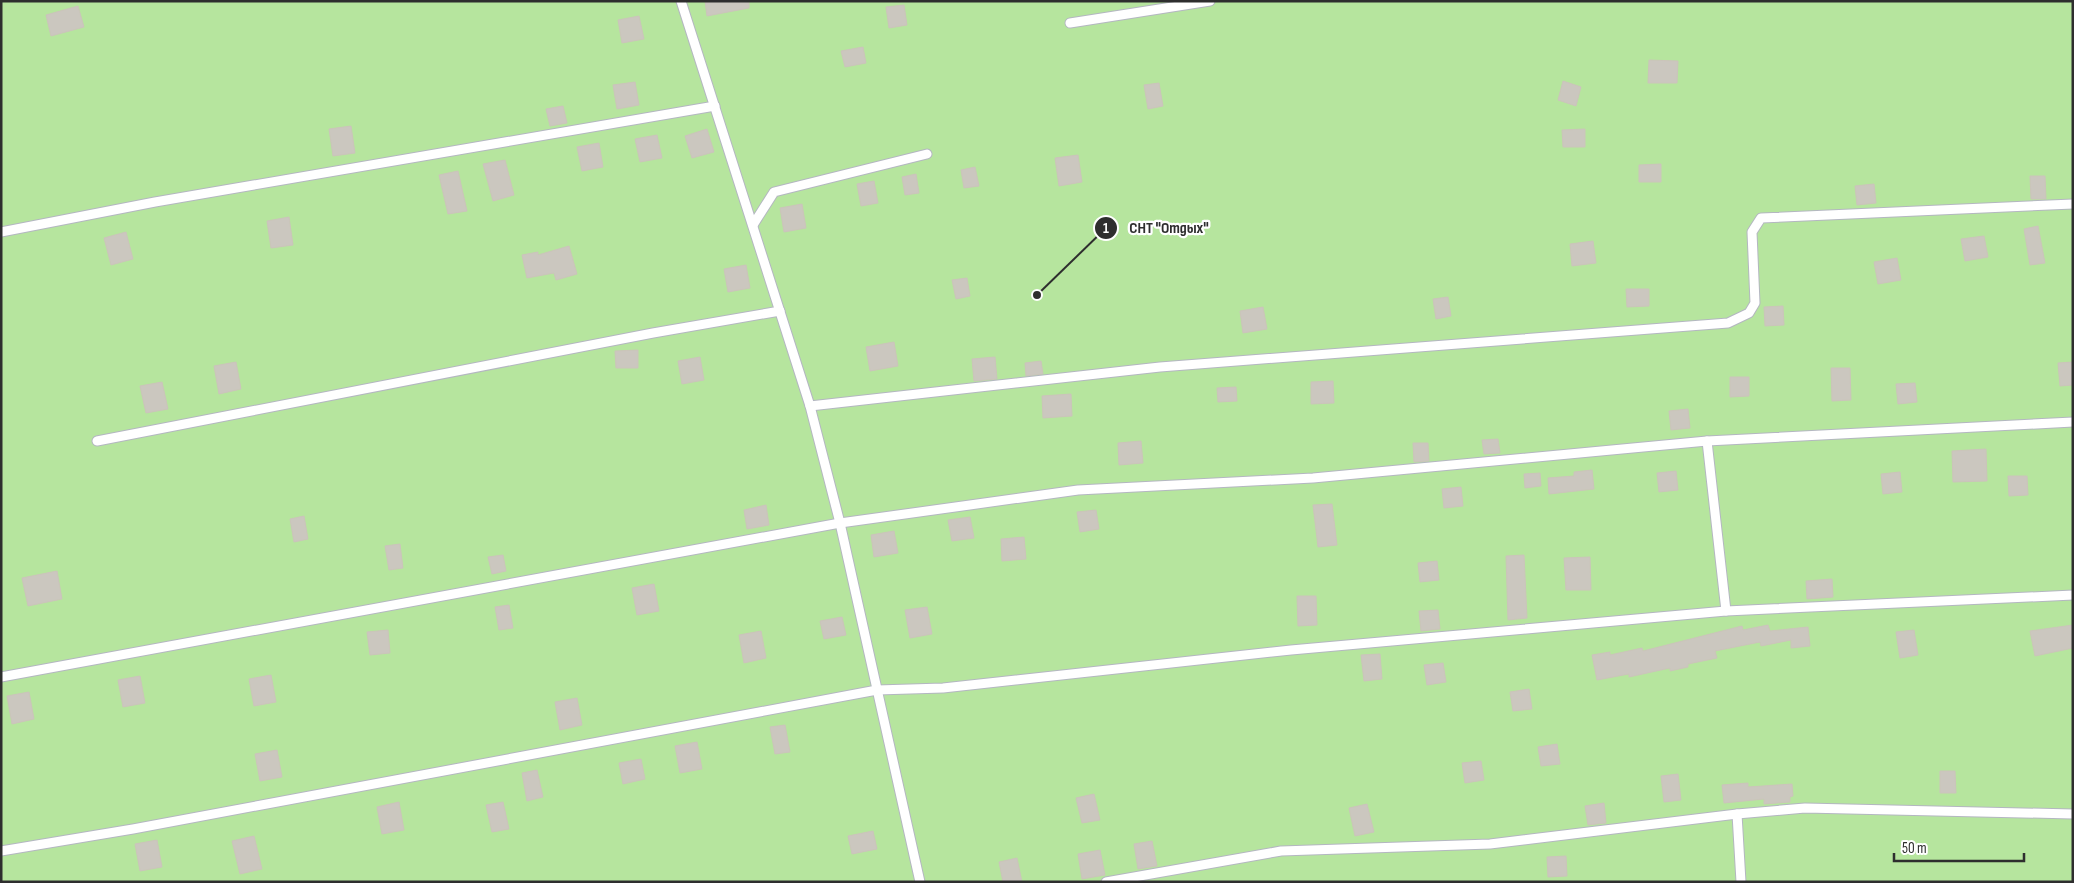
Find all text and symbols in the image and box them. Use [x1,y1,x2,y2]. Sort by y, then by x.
callout: СНТ "Отдых" [1094,212,1218,243]
text: 1 [1103,219,1109,238]
text: СНТ "Отдых" [1129,219,1209,238]
scale bar [1894,830,2024,862]
text: 50 m [1902,839,1927,858]

